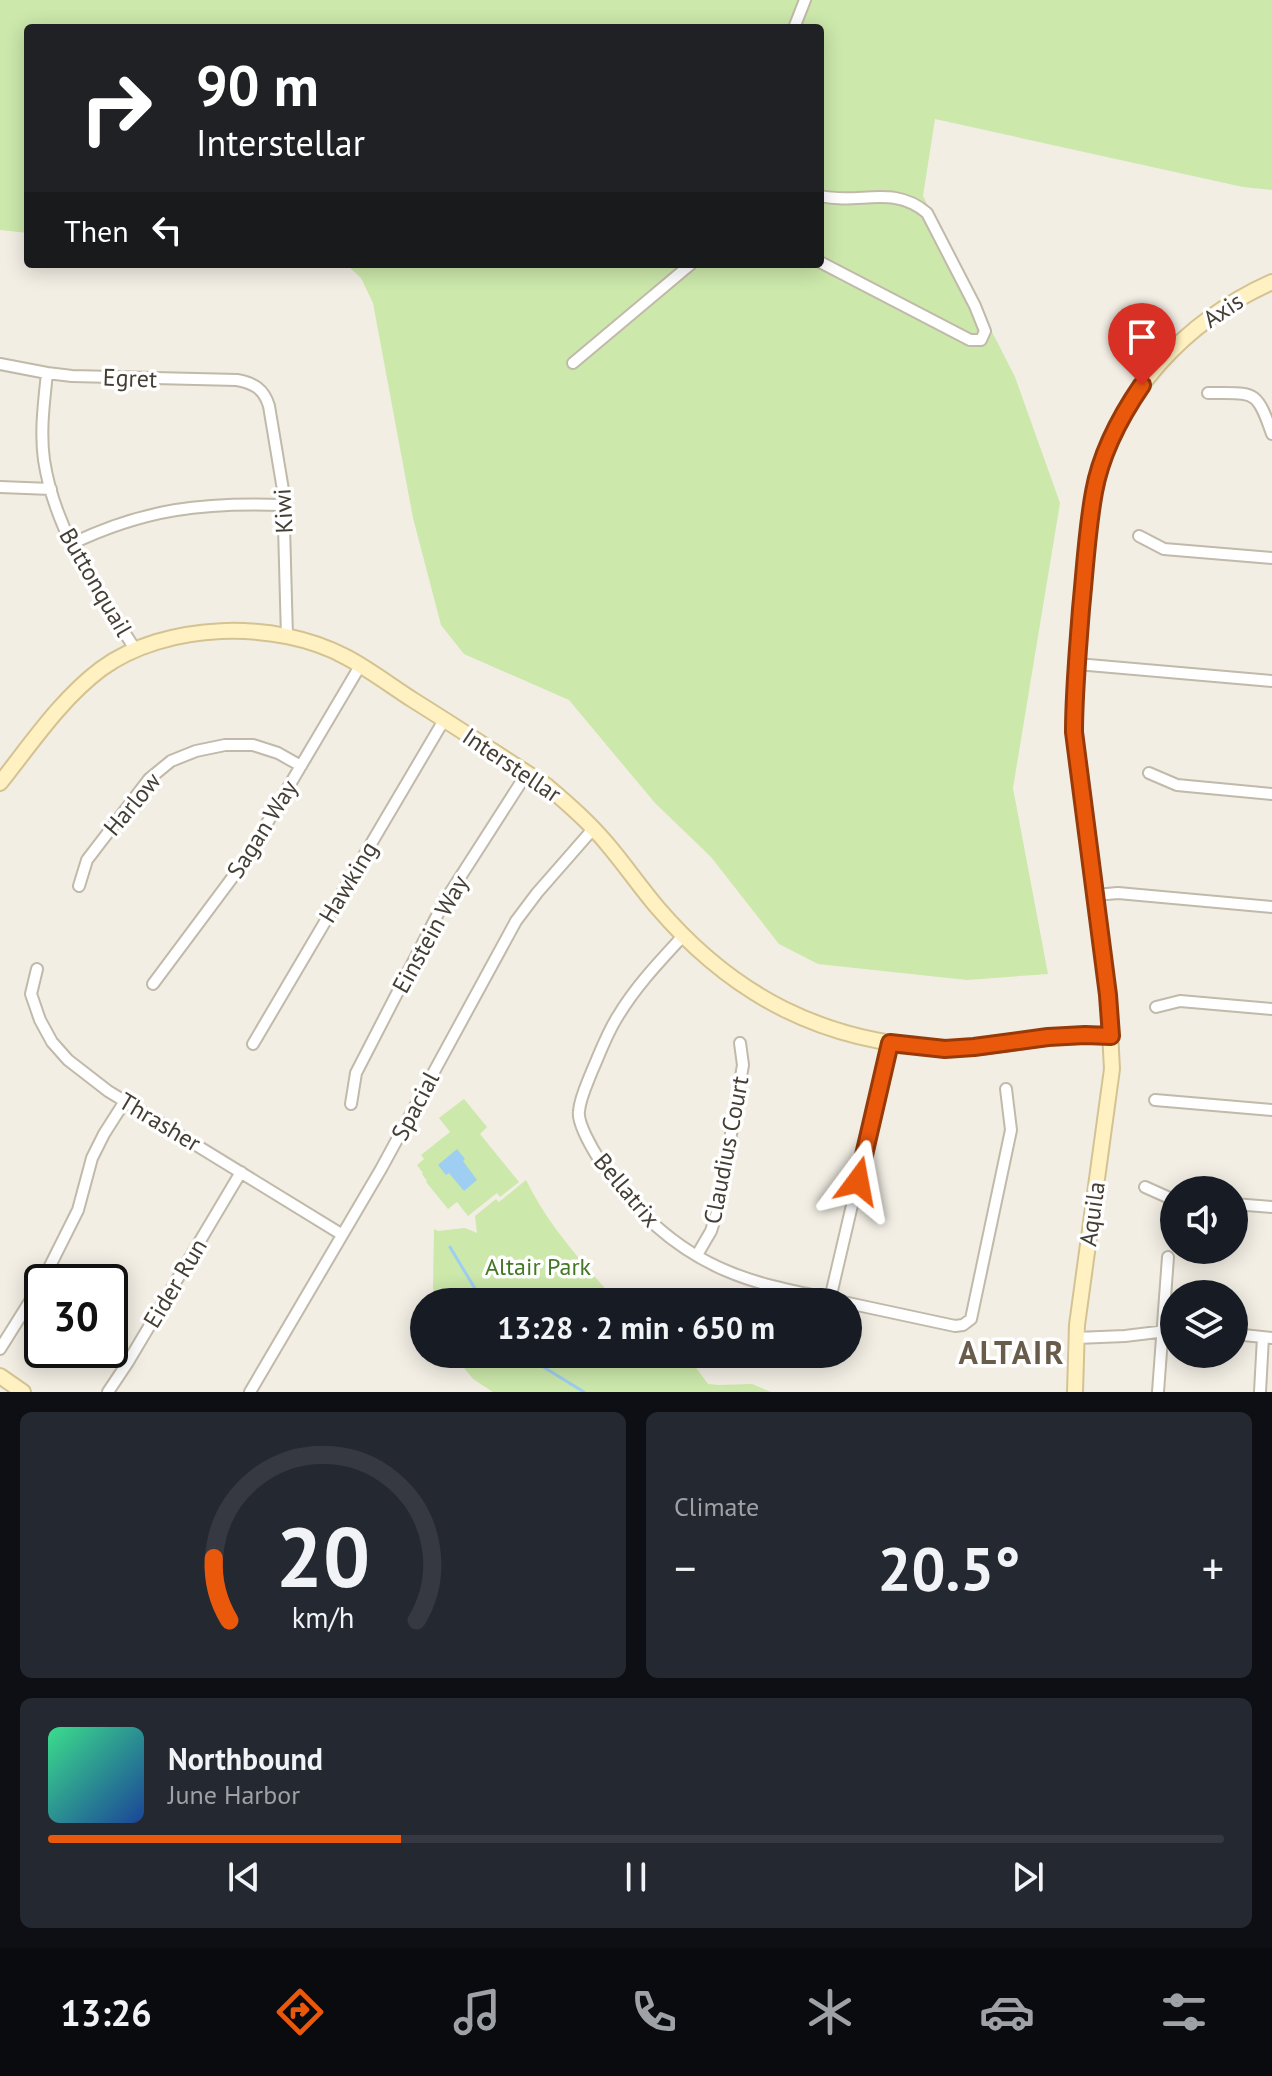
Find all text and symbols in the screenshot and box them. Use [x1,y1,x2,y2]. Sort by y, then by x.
text: 90 m [196,49,319,121]
icon: right [64,56,168,160]
text: Interstellar [196,119,365,166]
icon: left [145,208,189,252]
text: Then [64,211,129,250]
street label: Axis [1197,285,1249,335]
pin [1108,303,1176,385]
icon: arrive [1120,315,1164,359]
street label: Egret [102,362,158,394]
street label: Kiwi [266,488,300,534]
street label: Buttonquail [53,522,139,642]
street label: Interstellar [457,721,567,809]
street label: Harlow [97,766,168,842]
street label: Sagan Way [220,774,304,884]
street label: Hawking [312,836,384,928]
street label: Einstein Way [385,870,475,998]
street label: Spacial [384,1066,446,1146]
street label: Claudius Court [696,1073,756,1227]
street label: Thrasher [113,1086,207,1158]
position arrow [816,1139,900,1223]
street label: Bellatrix [587,1147,667,1233]
map controls [1160,1176,1248,1368]
button: sound [1160,1176,1248,1264]
street label: Aquila [1072,1180,1112,1248]
street label: Eider Run [136,1233,214,1333]
park label: Altair Park [485,1251,592,1282]
speed limit sign: 30 [24,1264,128,1368]
button: layers [1160,1280,1248,1368]
text: 13:28 · 2 min · 650 m [497,1308,775,1347]
district label: ALTAIR [958,1331,1066,1373]
text: Climate [674,1490,759,1523]
text: 20 [276,1502,370,1610]
text: 20.5° [877,1529,1021,1607]
text: − [674,1539,696,1596]
text: + [1202,1539,1224,1596]
text: km/h [292,1599,354,1636]
text: Northbound [168,1739,323,1778]
text: June Harbor [168,1778,300,1811]
icon: previous [222,1855,266,1899]
icon: pause [614,1855,658,1899]
icon: next [1006,1855,1050,1899]
icon: directions [272,1984,328,2040]
icon: music [449,1984,505,2040]
icon: phone [626,1984,682,2040]
icon: climate [802,1984,858,2040]
icon: car [979,1984,1035,2040]
icon: filters [1156,1984,1212,2040]
text: 13:26 [60,1989,152,2036]

